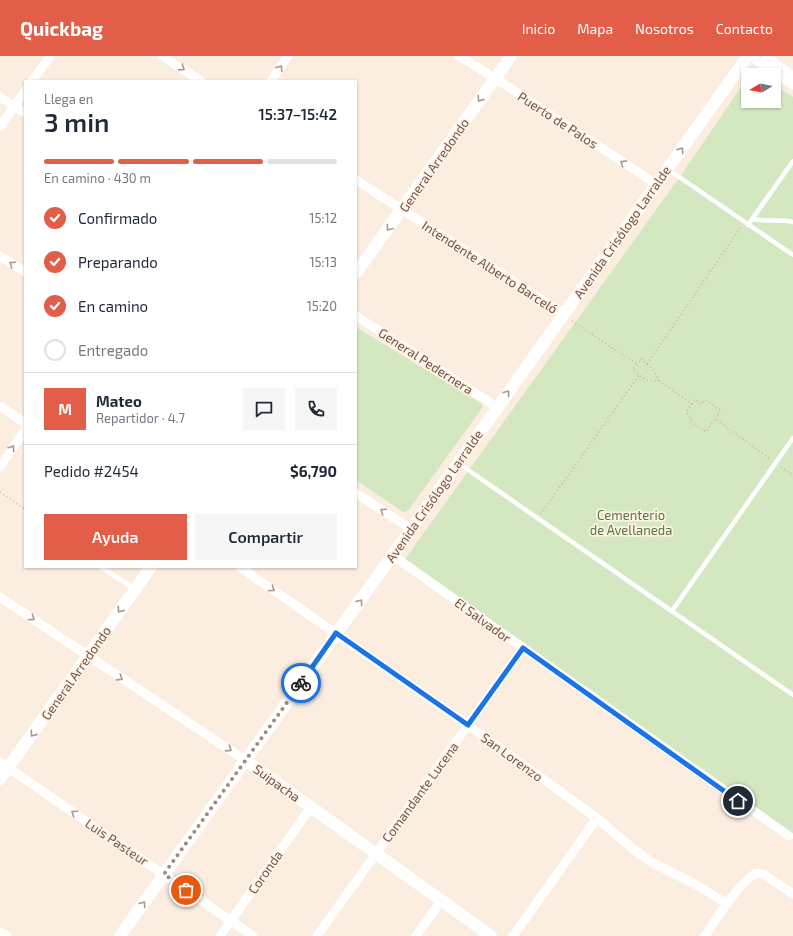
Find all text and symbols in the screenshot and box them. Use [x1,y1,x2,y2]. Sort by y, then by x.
text: Quickbag [20,17,103,40]
text: Inicio [522,20,555,37]
text: Mapa [577,20,613,37]
text: Nosotros [635,20,694,37]
text: Contacto [716,20,773,37]
one-way arrow [177,64,184,71]
one-way arrow [275,66,282,73]
north arrow [741,68,781,108]
map controls [741,68,781,108]
street label: Puerto de Palos [515,88,601,152]
text: Llega en [44,91,93,107]
one-way arrow [478,95,485,102]
text: 15:37–15:42 [259,105,337,123]
text: 3 min [44,106,109,137]
street label: General Arredondo [396,115,472,215]
one-way arrow [676,148,683,155]
one-way arrow [621,161,628,168]
street label: Avenida Crisólogo Larralde [570,163,674,301]
text: En camino · 430 m [44,170,151,186]
icon: check [44,207,66,229]
text: Confirmado [78,209,157,227]
text: 15:12 [309,210,337,226]
street label: Intendente Alberto Barceló [419,217,561,317]
one-way arrow [387,224,394,231]
icon: check [44,251,66,273]
text: Preparando [78,253,158,271]
text: 15:13 [309,254,337,270]
one-way arrow [10,262,17,269]
icon: check [44,295,66,317]
text: En camino [78,297,148,315]
text: 15:20 [307,298,337,314]
street label: General Pedernera [376,324,476,398]
text: Entregado [78,341,148,359]
button: chat [243,388,285,430]
button: phone [295,388,337,430]
one-way arrow [502,390,509,397]
text: Mateo [96,392,142,410]
text: M [58,400,72,418]
text: Repartidor · 4.7 [96,410,185,426]
street label: Avenida Crisólogo Larralde [382,427,486,565]
one-way arrow [8,446,15,453]
text: Pedido #2454 [44,462,139,480]
text: $6,790 [290,462,337,480]
park label: Cementerio de Avellaneda [590,507,672,538]
one-way arrow [381,509,388,516]
button: Ayuda [44,514,187,560]
button: Compartir [195,514,337,560]
one-way arrow [268,584,275,592]
street label: El Salvador [452,594,514,646]
one-way arrow [355,599,362,606]
one-way arrow [118,606,125,613]
one-way arrow [28,613,35,621]
street label: General Arredondo [38,623,114,723]
courier [281,663,321,703]
icon: bike [290,672,312,694]
one-way arrow [116,673,123,680]
one-way arrow [31,729,38,736]
street label: San Lorenzo [478,729,546,785]
street label: Comandante Lucena [378,739,462,845]
one-way arrow [225,744,232,752]
street label: Suipacha [251,761,303,805]
pin [721,784,755,818]
icon: home [727,790,749,812]
one-way arrow [72,811,79,818]
street label: Luis Pasteur [82,815,152,869]
street label: Coronda [244,847,286,897]
pin [169,873,203,907]
icon: bag [175,879,197,901]
one-way arrow [138,902,145,909]

